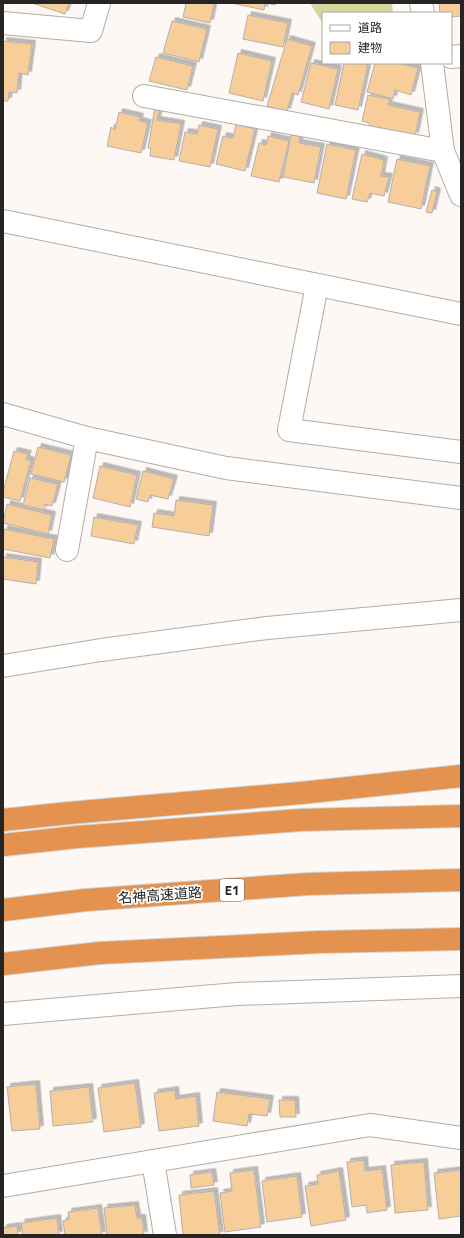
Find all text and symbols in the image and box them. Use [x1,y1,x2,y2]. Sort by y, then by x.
legend [322,12,452,64]
text: 道路 [358,18,382,37]
text: 建物 [358,38,382,57]
road number: E1 [220,879,244,901]
street label: 名神高速道路 [117,881,203,908]

